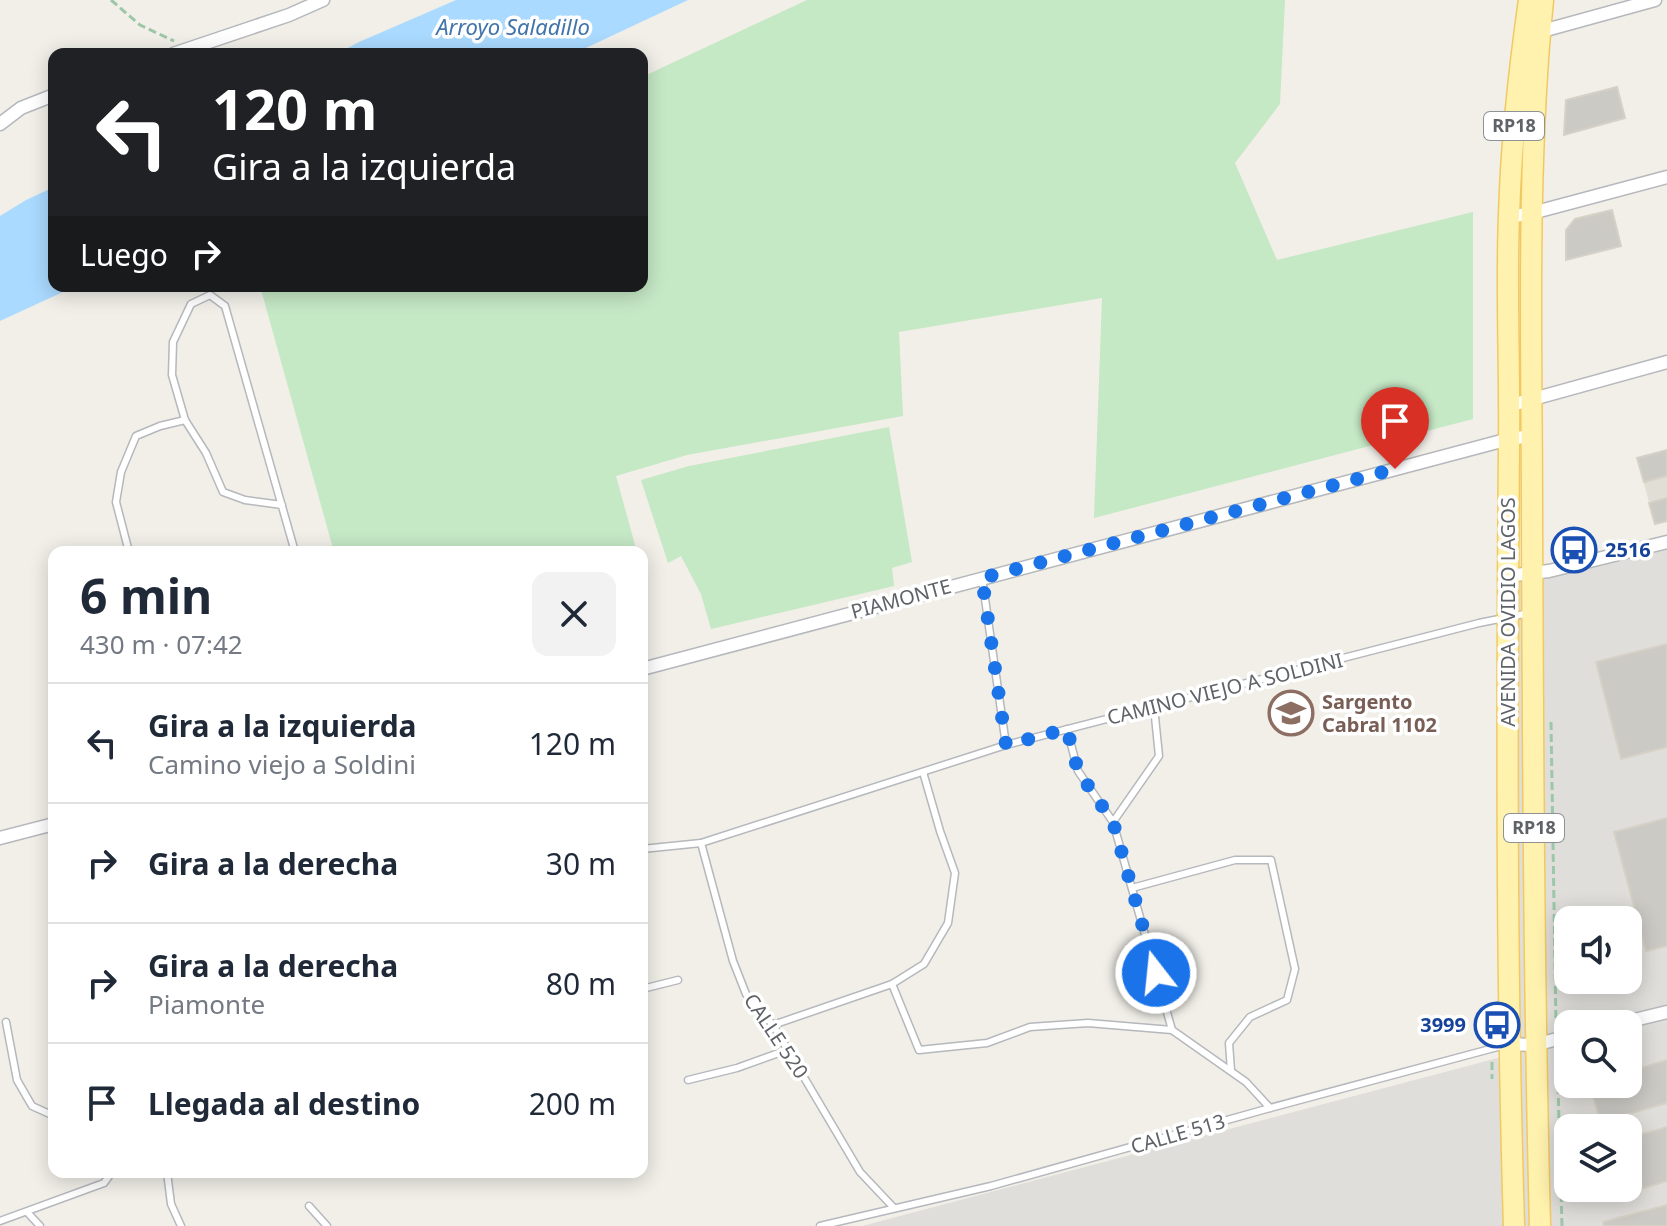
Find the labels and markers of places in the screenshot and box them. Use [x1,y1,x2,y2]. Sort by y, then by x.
pin [1361,387,1429,469]
bus stop icon: 2516 [1550,526,1598,574]
place label: 2516 [1605,536,1651,563]
place label: Sargento Cabral 1102 [1322,688,1437,738]
school or university icon: Sargento Cabral 1102 [1267,689,1315,737]
bus stop icon: 3999 [1473,1001,1521,1049]
place label: 3999 [1420,1011,1466,1038]

